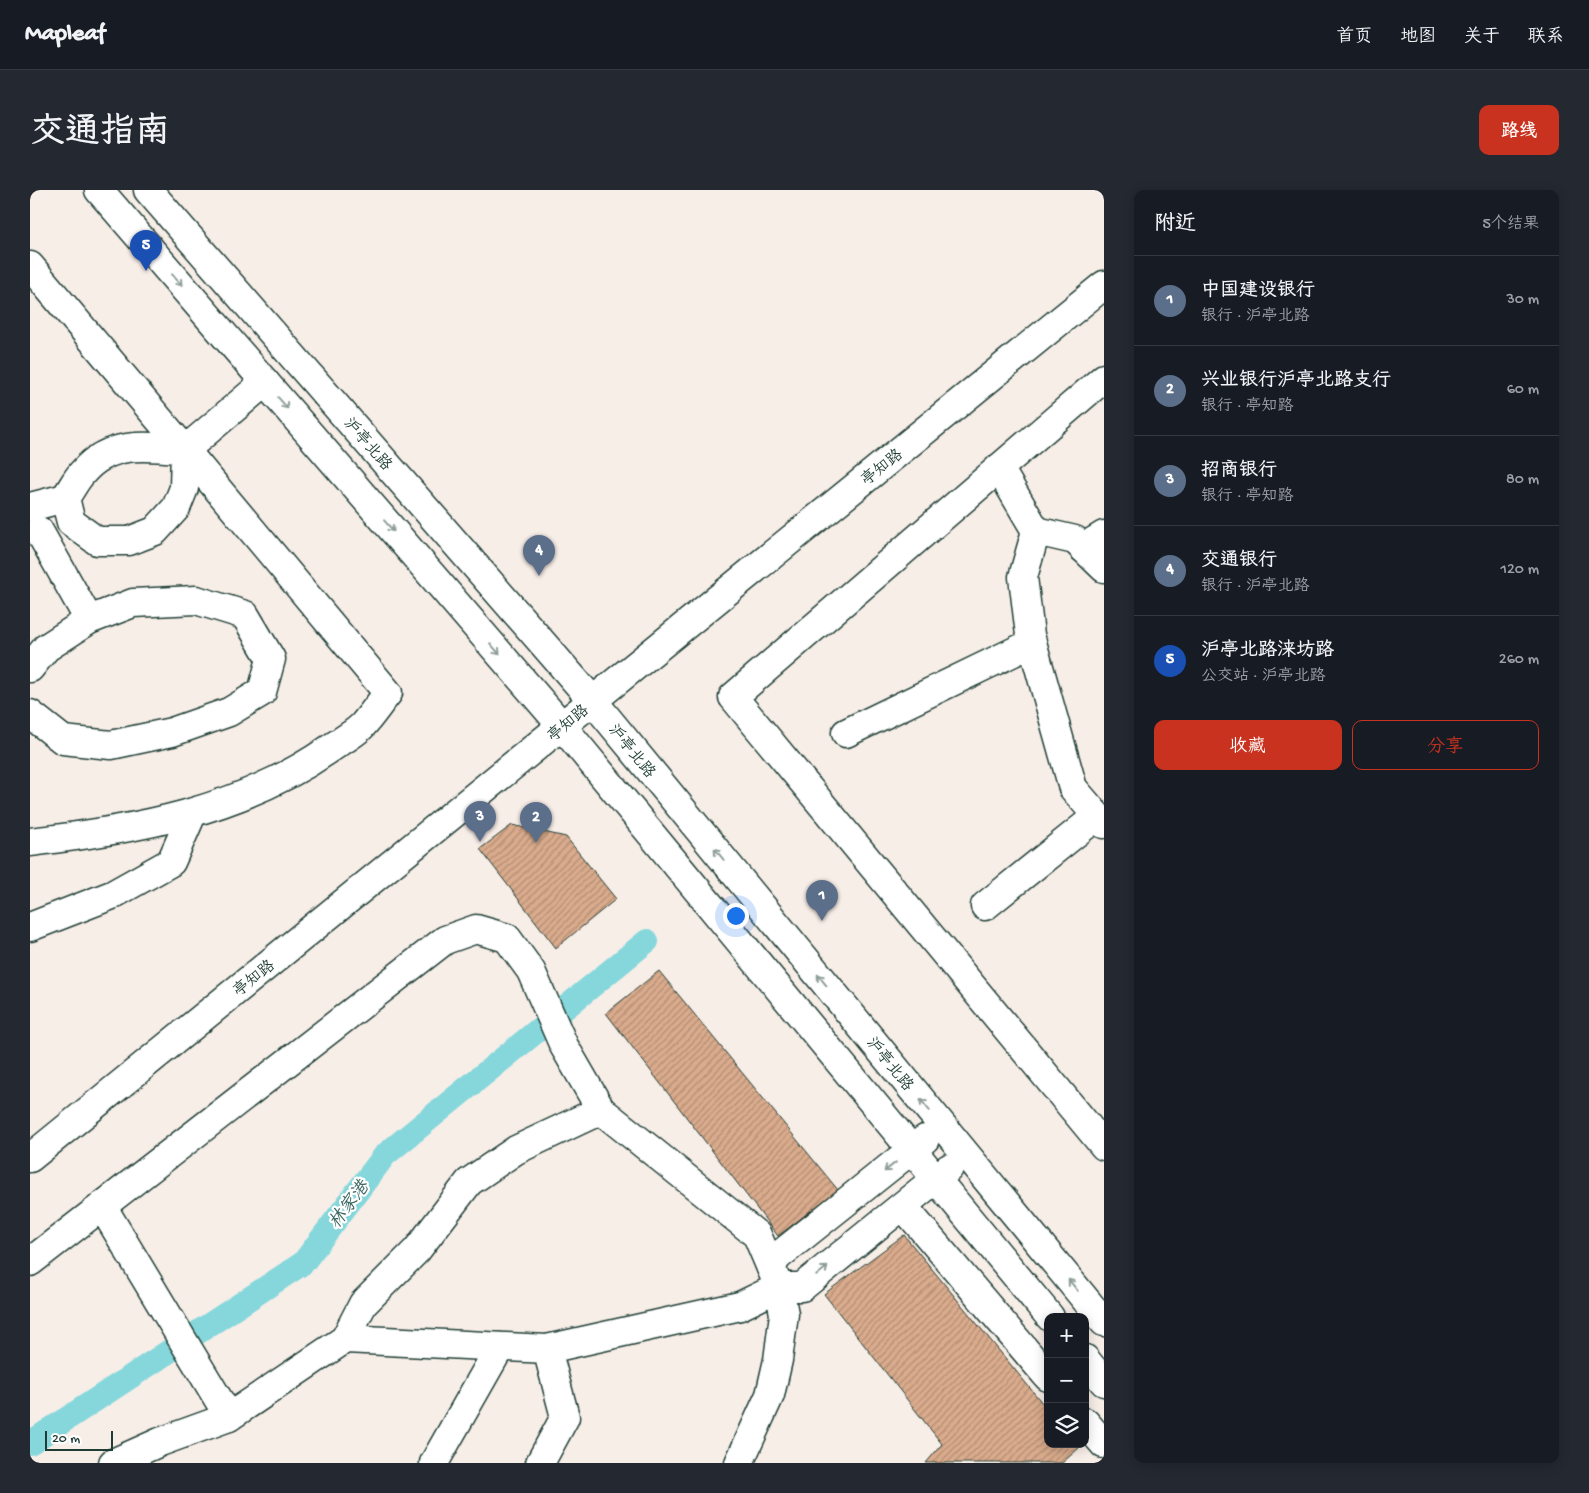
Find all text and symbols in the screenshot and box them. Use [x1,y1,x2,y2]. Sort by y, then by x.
text: Mapleaf [25,20,105,49]
text: 首页 [1336,27,1372,48]
text: 地图 [1400,27,1436,48]
text: 关于 [1464,27,1500,48]
text: 联系 [1528,27,1564,48]
button: 路线 [1479,105,1559,155]
text: 交通指南 [30,114,170,155]
text: 附近 [1154,213,1196,238]
text: 5个结果 [1483,216,1539,235]
pin: 5 [130,230,162,271]
one-way arrow [171,273,182,286]
text: 中国建设银行 [1201,280,1315,303]
text: 1 [1167,291,1173,310]
text: 30 m [1506,291,1539,310]
text: 银行 · 沪亭北路 [1201,308,1310,327]
text: 兴业银行沪亭北路支行 [1201,370,1391,393]
text: 2 [1166,381,1174,400]
text: 60 m [1507,381,1539,400]
one-way arrow [277,396,289,409]
text: 银行 · 亭知路 [1201,398,1294,417]
street label: 沪亭北路 [338,414,396,476]
street label: 亭知路 [857,445,908,491]
text: 招商银行 [1201,460,1277,483]
text: 3 [1166,471,1174,490]
text: 80 m [1506,471,1539,490]
text: 银行 · 亭知路 [1201,488,1294,507]
one-way arrow [383,519,395,532]
pin: 4 [523,535,555,576]
text: 交通银行 [1201,550,1277,573]
text: 4 [1166,561,1174,580]
text: 120 m [1500,561,1539,580]
text: 银行 · 沪亭北路 [1201,578,1310,597]
text: 沪亭北路涞坊路 [1201,640,1334,663]
one-way arrow [490,642,501,655]
text: 5 [1166,651,1174,670]
text: 260 m [1499,651,1539,670]
text: 公交站 · 沪亭北路 [1201,668,1326,687]
street label: 亭知路 [543,700,594,747]
street label: 沪亭北路 [603,720,659,783]
button: 收藏 [1154,720,1342,770]
button: 分享 [1352,720,1539,770]
pin: 3 [464,801,496,842]
pin: 2 [520,802,552,843]
one-way arrow [713,848,724,861]
pin: 1 [806,880,838,921]
your location [723,903,749,929]
street label: 亭知路 [229,956,280,1002]
one-way arrow [817,973,828,986]
street label: 沪亭北路 [861,1033,917,1096]
one-way arrow [920,1099,931,1112]
one-way arrow [884,1161,897,1172]
water label: 林家港 [325,1175,376,1233]
one-way arrow [815,1266,828,1277]
one-way arrow [1067,1278,1079,1291]
map controls [1044,1313,1089,1448]
button: + [1044,1313,1089,1358]
button: − [1044,1358,1089,1403]
button: layers [1044,1403,1089,1448]
scale bar [45,1428,112,1451]
text: 20 m [52,1431,80,1448]

